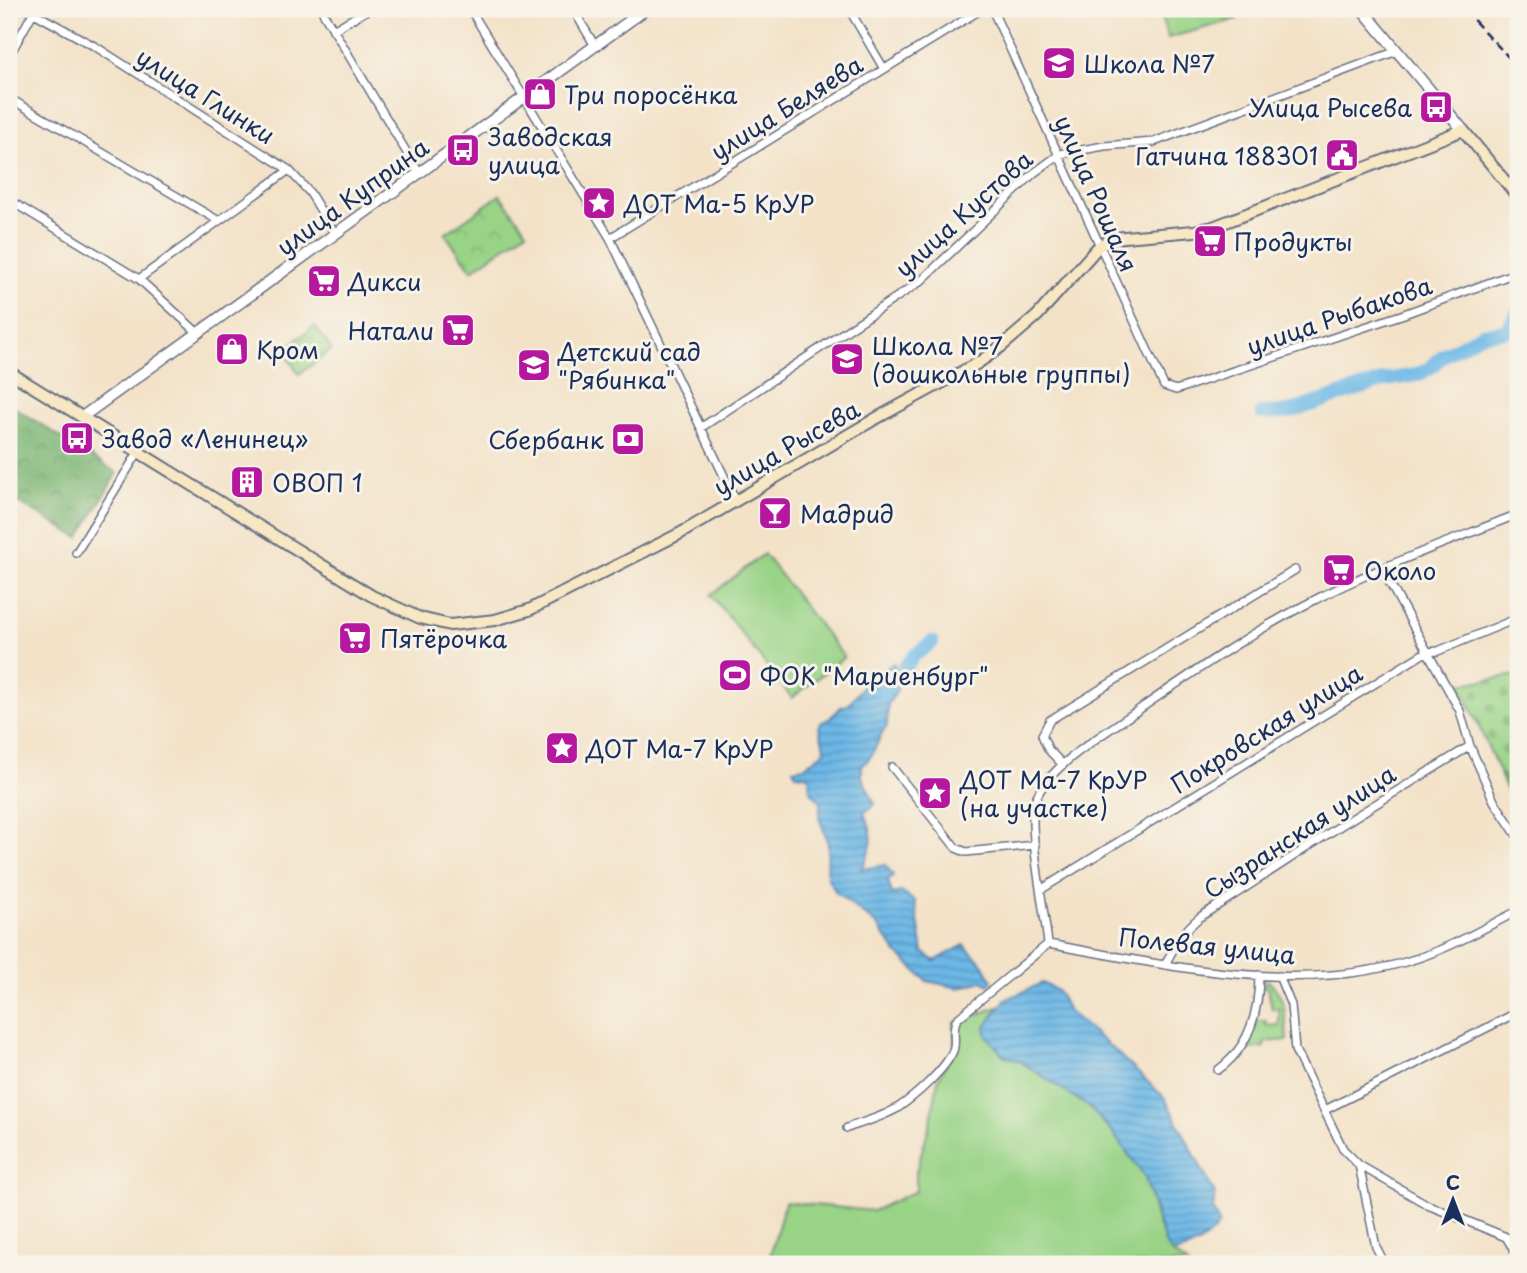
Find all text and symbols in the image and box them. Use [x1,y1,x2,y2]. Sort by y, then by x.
street label: улица Глинки [130,38,282,152]
school or university icon: Школа №7 [1040,44,1078,82]
place label: Школа №7 [1084,45,1215,81]
street label: улица Беляева [703,46,869,168]
shop icon: Три поросёнка [521,75,559,113]
place label: Три поросёнка [564,76,737,112]
bus stop icon: Улица Рысева [1417,88,1455,126]
place label: Улица Рысева [1248,89,1412,125]
street label: улица Рошаля [1046,109,1148,277]
place label: Заводская улица [488,118,613,182]
street label: улица Куприна [268,128,436,264]
bus stop icon: Заводская улица [444,131,482,169]
public building icon: Гатчина 188301 [1323,136,1361,174]
place label: Гатчина 188301 [1135,137,1318,173]
street label: улица Кустова [886,141,1040,285]
place icon: ДОТ Ма-5 КрУР [580,184,618,222]
place label: ДОТ Ма-5 КрУР [623,185,814,221]
supermarket icon: Продукты [1191,222,1229,260]
place label: Продукты [1234,223,1353,259]
supermarket icon: Дикси [305,262,343,300]
place label: Дикси [347,263,421,299]
street label: улица Рыбакова [1241,266,1437,364]
supermarket icon: Натали [439,311,477,349]
place label: Натали [348,312,434,348]
place label: Школа №7 (дошкольные группы) [872,327,1131,391]
shop icon: Кром [213,330,251,368]
place label: Кром [256,331,319,367]
place label: Детский сад "Рябинка" [557,333,701,397]
school or university icon: Школа №7 (дошкольные группы) [828,340,866,378]
school or university icon: Детский сад "Рябинка" [515,346,553,384]
street label: улица Рысева [706,390,866,504]
bus stop icon: Завод «Ленинец» [58,419,96,457]
place label: Завод «Ленинец» [102,420,308,456]
bank icon: Сбербанк [609,420,647,458]
place label: Сбербанк [488,421,605,457]
building icon: ОВОП 1 [228,463,266,501]
place label: ОВОП 1 [272,464,363,500]
bar icon: Мадрид [756,494,794,532]
place label: Мадрид [800,495,894,531]
supermarket icon: Около [1320,551,1358,589]
place label: Около [1364,552,1436,588]
supermarket icon: Пятёрочка [336,619,374,657]
place label: Пятёрочка [380,620,507,656]
street label: Покровская улица [1163,654,1369,802]
sports icon: ФОК "Мариенбург" [716,656,754,694]
place label: ФОК "Мариенбург" [760,657,989,693]
place icon: ДОТ Ма-7 КрУР [543,729,581,767]
place label: ДОТ Ма-7 КрУР [585,730,773,766]
street label: Сызранская улица [1196,755,1402,907]
place label: ДОТ Ма-7 КрУР (на участке) [959,761,1147,825]
place icon: ДОТ Ма-7 КрУР (на участке) [916,774,954,812]
street label: Полевая улица [1117,918,1297,972]
north arrow [1418,1164,1488,1234]
text: С [1446,1168,1460,1196]

